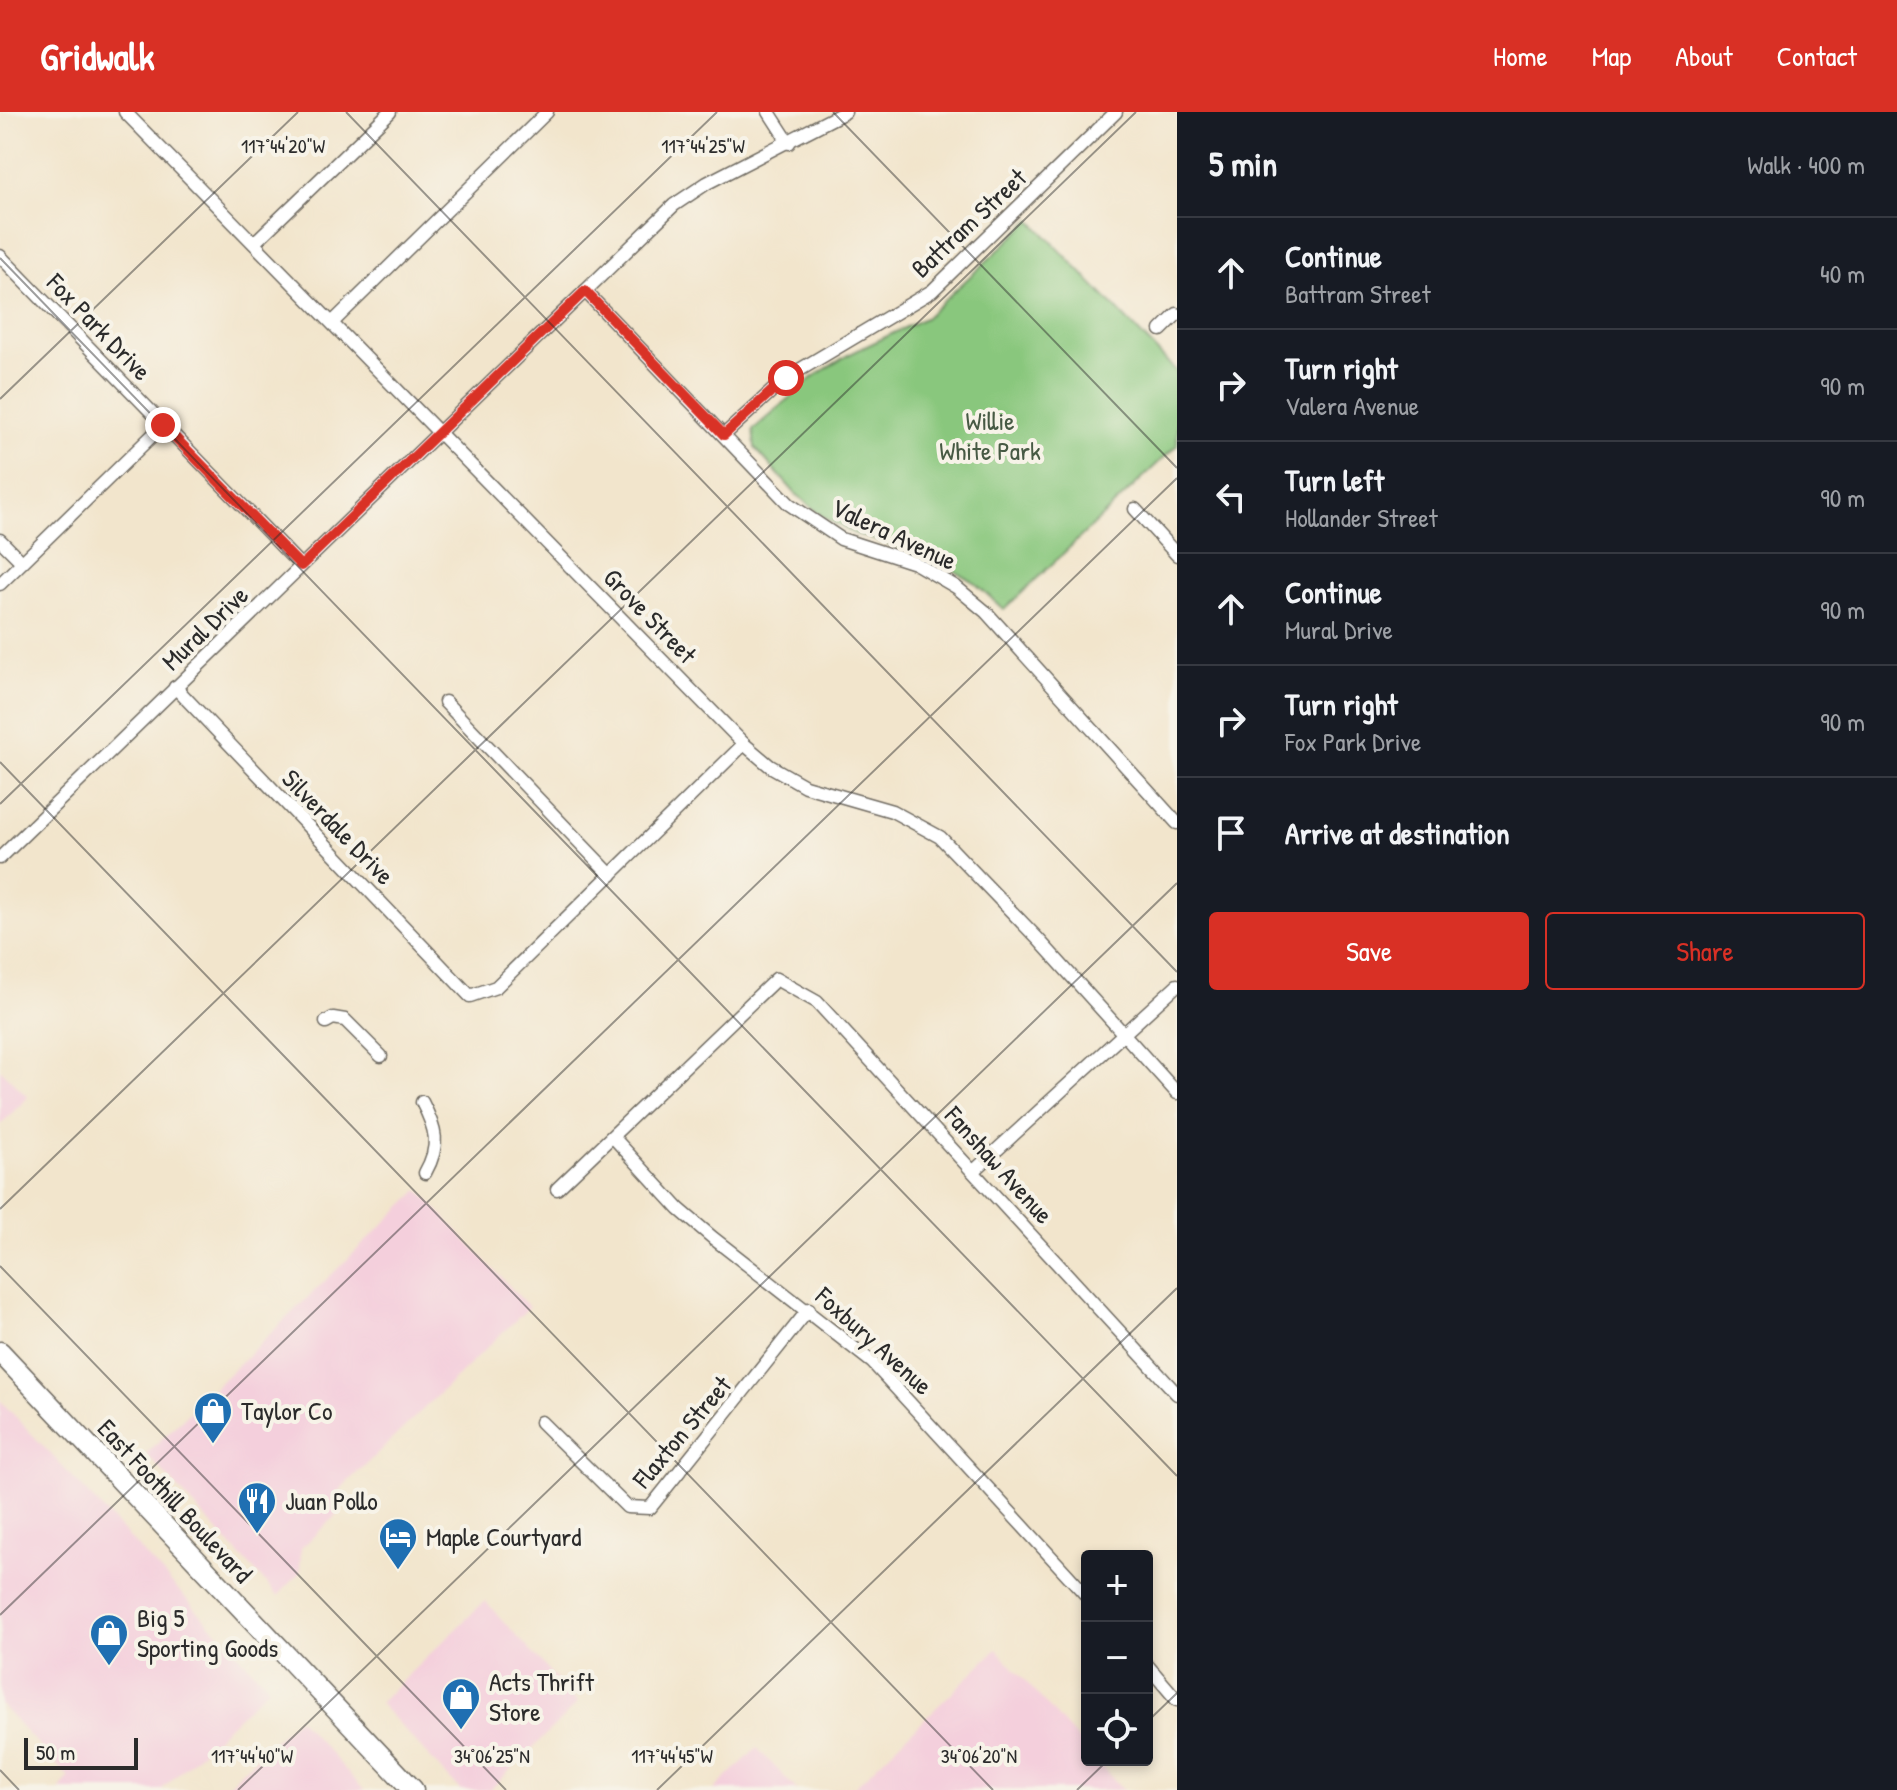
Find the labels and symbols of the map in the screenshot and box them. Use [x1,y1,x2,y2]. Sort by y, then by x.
text: 117°44'20"W [241,132,326,159]
text: 117°44'25"W [661,132,745,159]
street label: Battram Street [903,159,1035,285]
street label: Fox Park Drive [39,265,159,388]
route start [768,360,804,396]
park label: Willie White Park [939,403,1041,468]
route end [145,407,181,443]
street label: Valera Avenue [826,489,962,578]
street label: Grove Street [596,560,705,672]
street label: Mural Drive [154,578,256,678]
street label: Silverdale Drive [274,761,402,892]
street label: Fanshaw Avenue [937,1098,1061,1231]
street label: Foxbury Avenue [808,1278,940,1402]
street label: Flaxton Street [624,1367,739,1496]
shop icon: Taylor Co [192,1390,234,1445]
place label: Taylor Co [241,1393,332,1428]
street label: East Foothill Boulevard [90,1411,261,1590]
restaurant icon: Juan Pollo [236,1480,278,1535]
place label: Juan Pollo [285,1483,378,1518]
hotel icon: Maple Courtyard [377,1516,419,1571]
place label: Maple Courtyard [426,1519,581,1554]
place label: Big 5 Sporting Goods [137,1600,278,1665]
shop icon: Big 5 Sporting Goods [88,1612,130,1667]
place label: Acts Thrift Store [489,1664,595,1729]
shop icon: Acts Thrift Store [440,1676,482,1731]
scale bar [24,1734,138,1770]
text: 117°44'40"W [211,1742,294,1769]
text: 34°06'25"N [454,1742,530,1769]
text: 117°44'45"W [631,1742,714,1769]
text: 34°06'20"N [941,1742,1017,1769]

